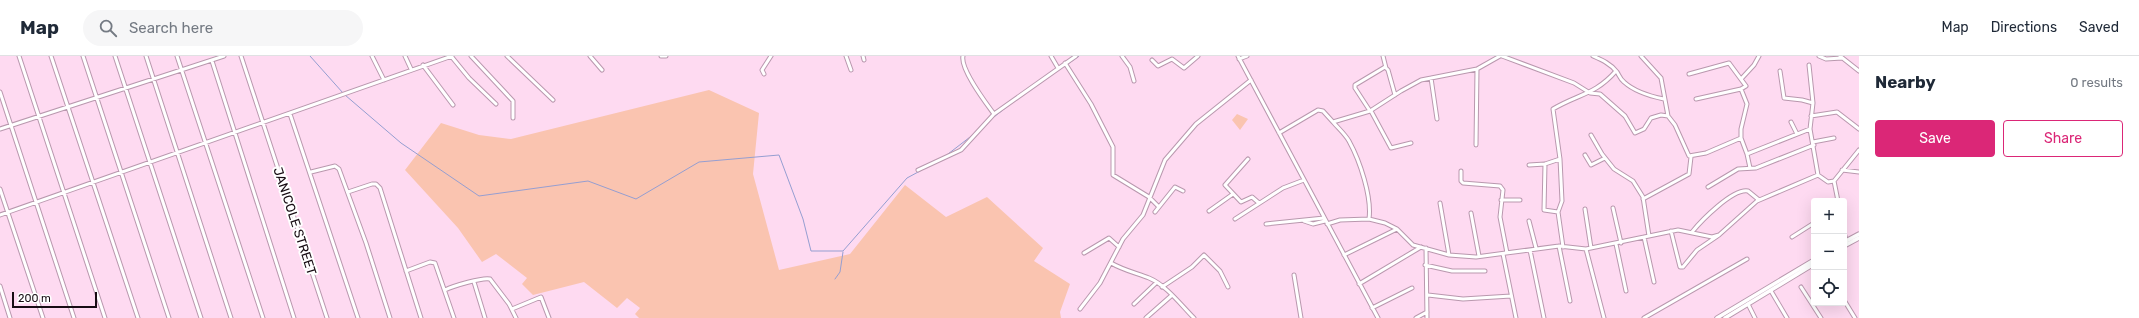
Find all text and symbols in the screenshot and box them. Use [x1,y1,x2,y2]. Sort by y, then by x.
search box [83,10,363,46]
text: Map [20,16,59,39]
icon: search [97,17,119,39]
text: Search here [129,19,213,37]
text: Map [1942,19,1969,36]
text: Directions [1991,19,2057,36]
text: Saved [2079,19,2119,36]
text: Nearby [1875,72,1936,92]
text: 0 results [2070,75,2123,90]
button: Save [1875,120,1995,157]
button: Share [2003,120,2123,157]
street label: JANICOLE STREET [270,165,320,277]
map controls [1811,198,1847,306]
button: + [1811,198,1847,234]
button: − [1811,234,1847,270]
button: locate [1811,270,1847,306]
scale bar [12,290,97,309]
text: 200 m [18,292,51,305]

